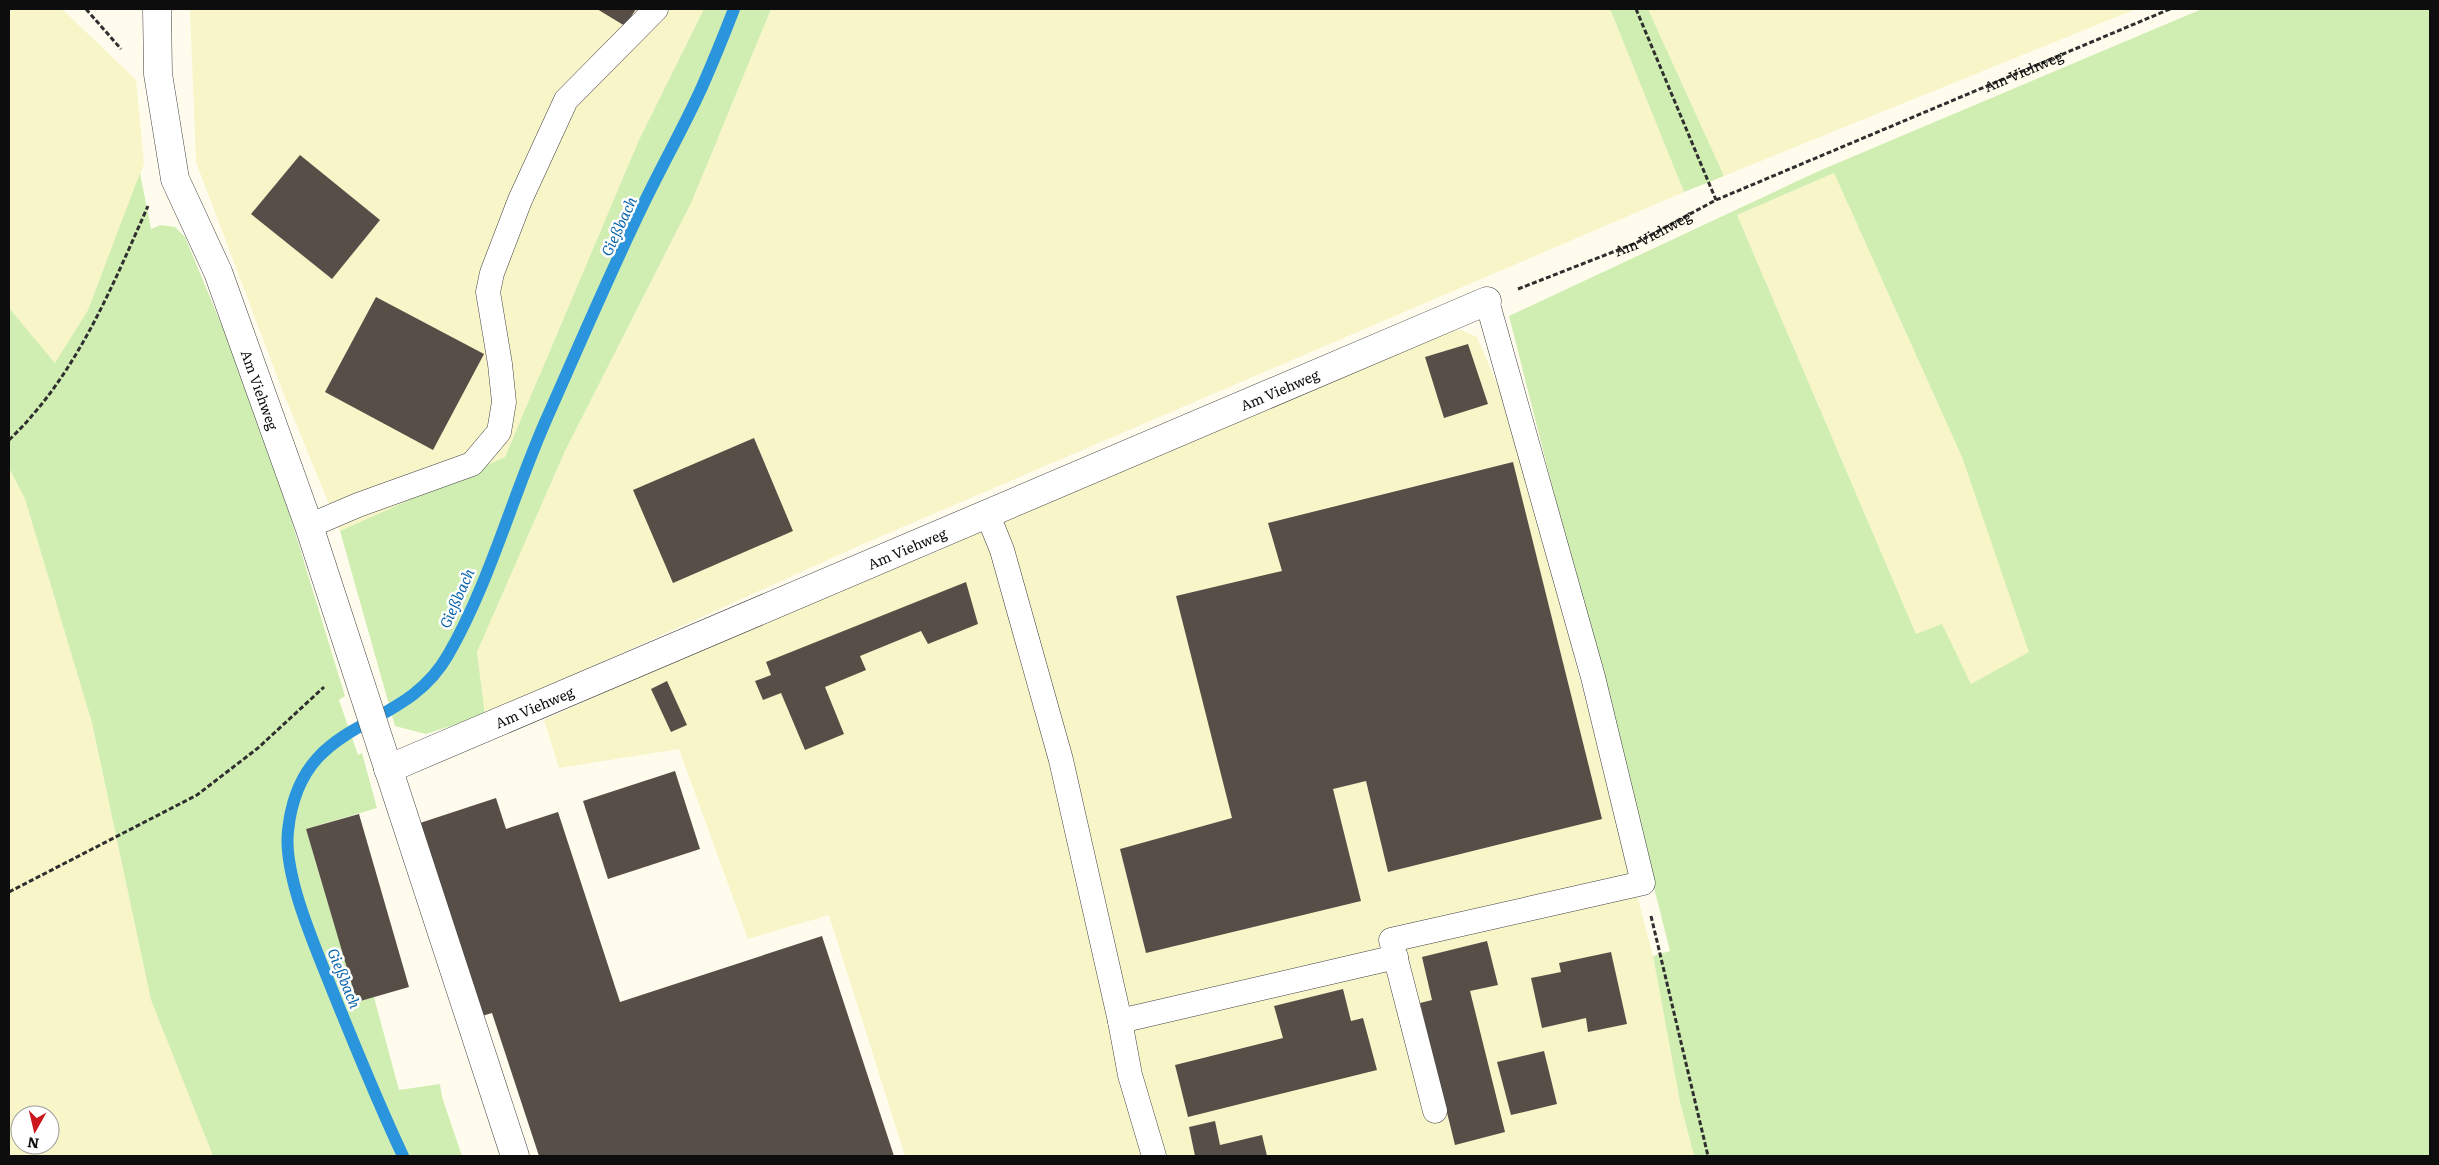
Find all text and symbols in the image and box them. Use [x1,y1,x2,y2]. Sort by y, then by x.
street label: Am Viehweg [1981,45,2066,96]
water label: Gießbach [594,192,642,260]
street label: Am Viehweg [1611,205,1695,261]
street label: Am Viehweg [237,347,284,433]
street label: Am Viehweg [1237,364,1322,415]
street label: Am Viehweg [864,522,950,574]
water label: Gießbach [433,564,479,632]
street label: Am Viehweg [492,681,577,732]
water label: Gießbach [322,944,368,1012]
north arrow [10,1105,60,1155]
text: N [26,1133,40,1155]

